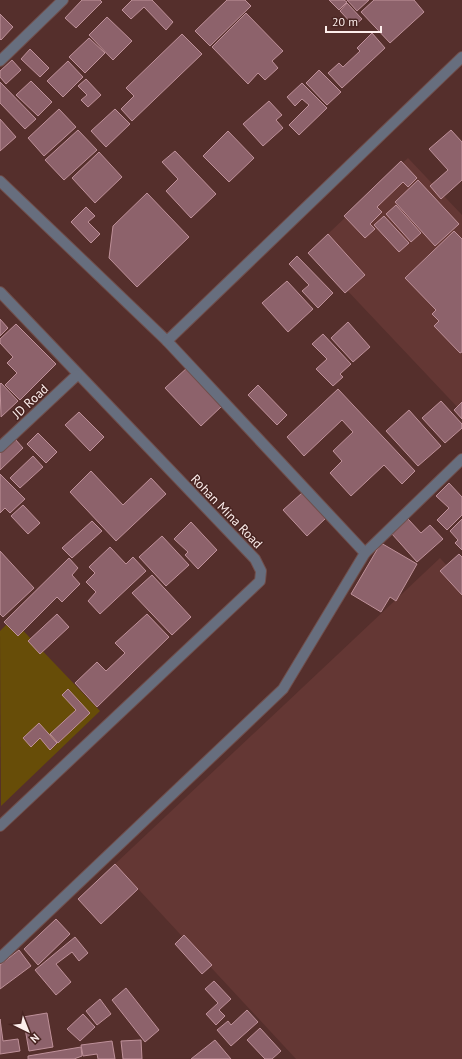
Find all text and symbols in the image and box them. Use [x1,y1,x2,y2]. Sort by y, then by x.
scale bar [326,8,381,34]
text: 20 m [332,14,358,29]
street label: JD Road [8,380,52,423]
street label: Rohan Mina Road [187,471,266,552]
north arrow [8,1011,48,1051]
text: N [27,1031,42,1046]

